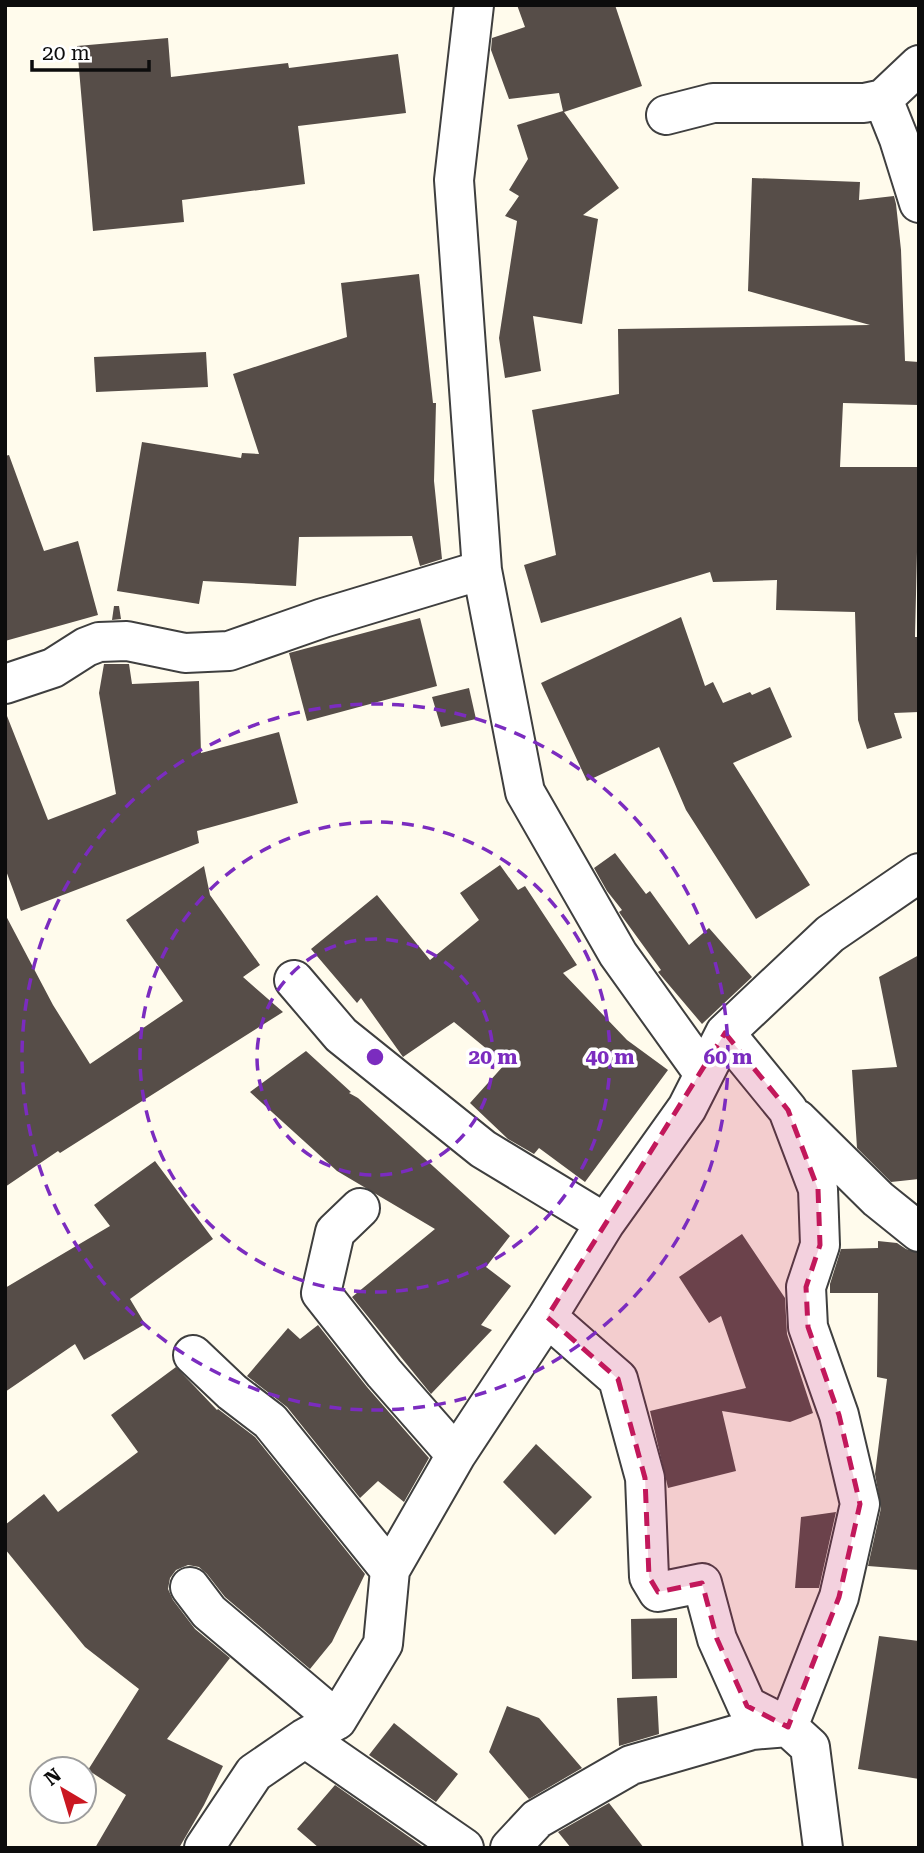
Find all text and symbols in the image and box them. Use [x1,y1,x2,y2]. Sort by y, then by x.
scale bar [32,28,149,72]
text: 20 m [42,41,90,65]
centre of rings [363,1045,387,1069]
text: 20 m [468,1045,518,1069]
text: 40 m [585,1045,635,1069]
text: 60 m [703,1045,753,1069]
north arrow [28,1755,98,1825]
text: N [40,1763,66,1791]

